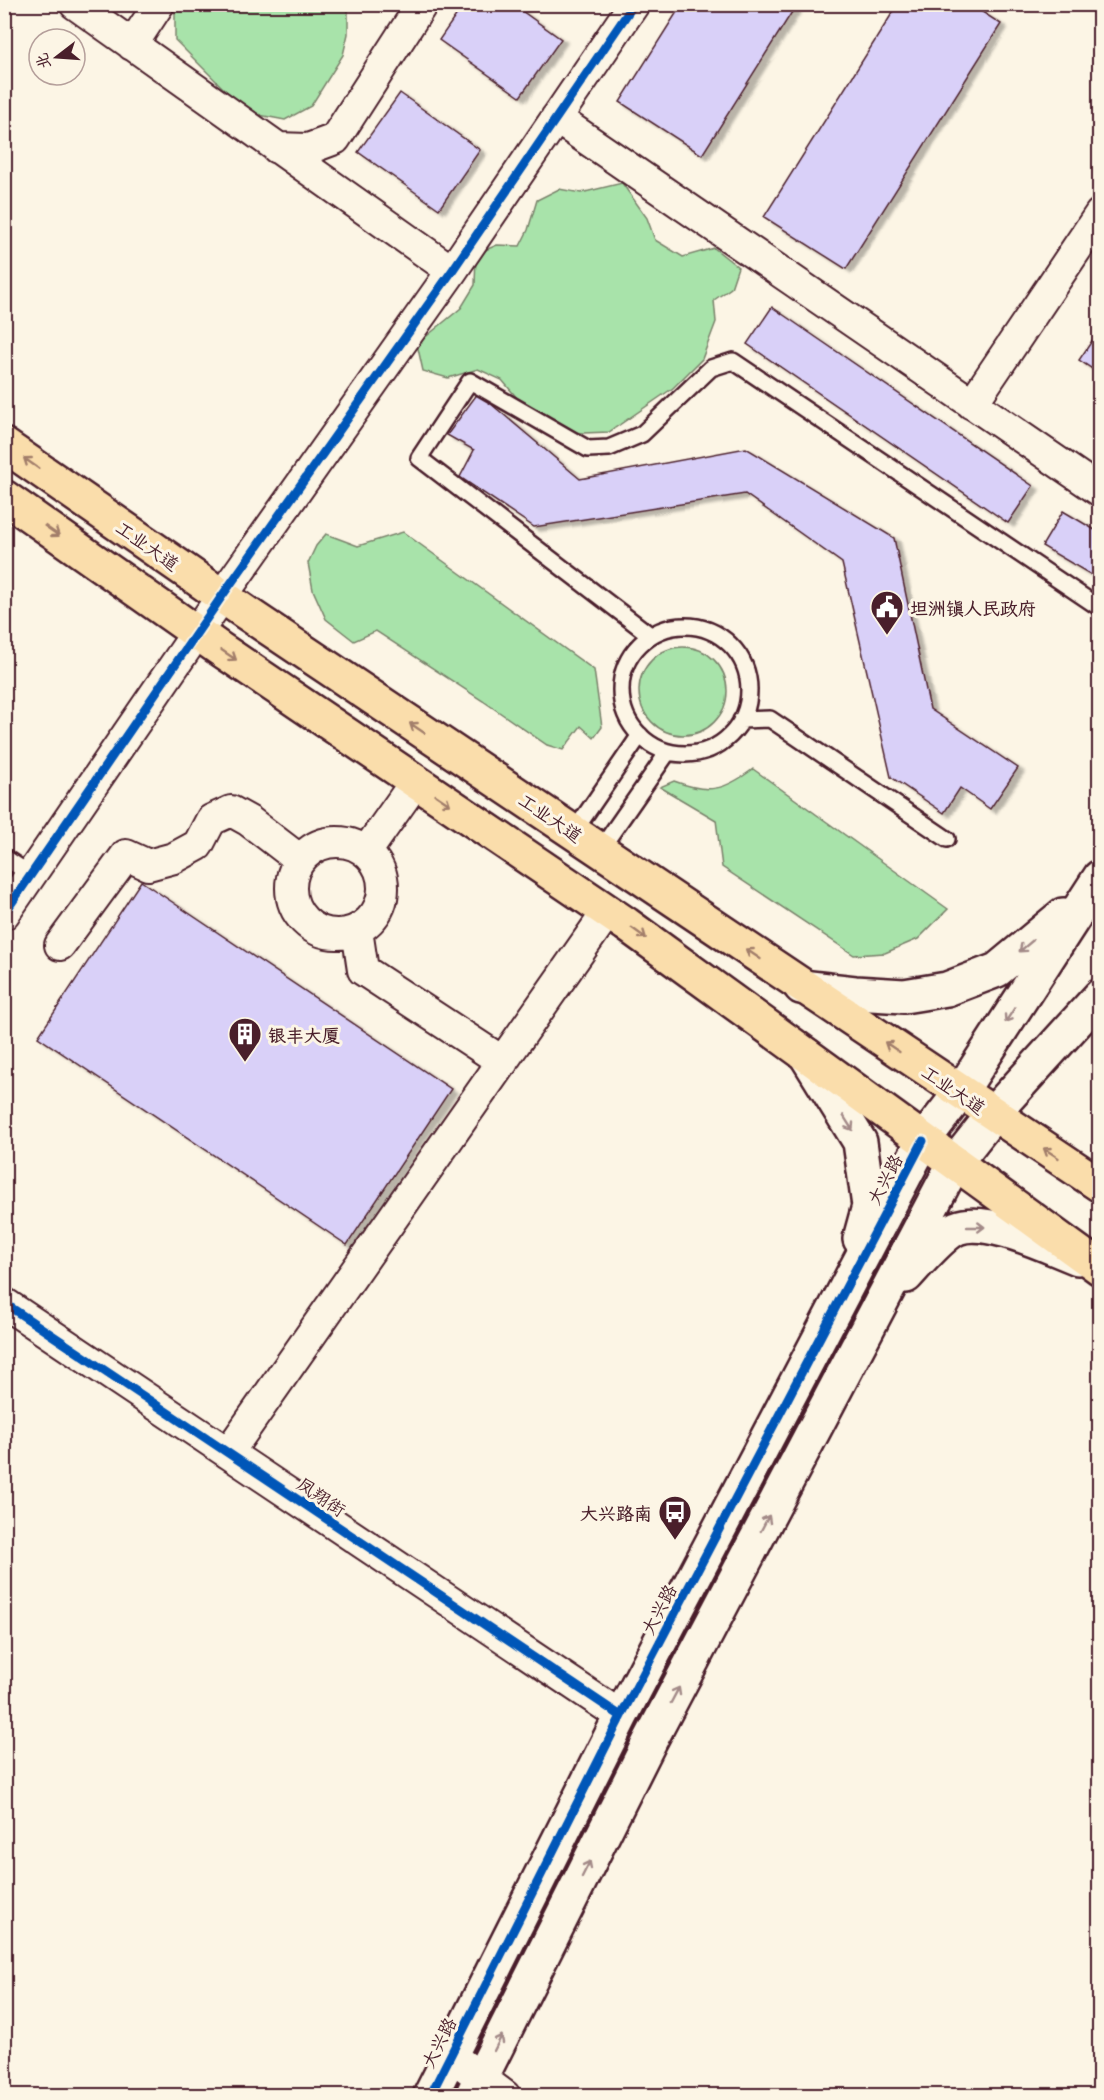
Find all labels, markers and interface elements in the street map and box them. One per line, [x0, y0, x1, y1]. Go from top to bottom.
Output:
north arrow [27, 27, 87, 87]
text: 北 [28, 51, 56, 73]
one-way arrow [23, 457, 39, 469]
street label: 工业大道 [111, 513, 185, 577]
one-way arrow [44, 525, 60, 537]
public building icon: 坦洲镇人民政府 [869, 589, 905, 636]
place label: 坦洲镇人民政府 [910, 594, 1036, 621]
one-way arrow [221, 649, 237, 661]
one-way arrow [409, 721, 426, 733]
street label: 工业大道 [514, 786, 588, 848]
one-way arrow [434, 794, 451, 806]
one-way arrow [630, 927, 646, 939]
one-way arrow [1018, 939, 1034, 952]
one-way arrow [745, 948, 762, 960]
one-way arrow [1004, 1006, 1016, 1023]
building icon: 银丰大厦 [227, 1016, 263, 1063]
place label: 银丰大厦 [268, 1021, 340, 1048]
one-way arrow [884, 1041, 900, 1053]
street label: 工业大道 [917, 1058, 991, 1120]
one-way arrow [842, 1114, 855, 1131]
one-way arrow [1042, 1147, 1059, 1160]
street label: 大兴路 [859, 1149, 909, 1209]
one-way arrow [966, 1221, 986, 1233]
street label: 凤翔街 [292, 1470, 352, 1522]
bus stop icon: 大兴路南 [657, 1494, 693, 1541]
place label: 大兴路南 [580, 1499, 652, 1526]
one-way arrow [760, 1514, 771, 1532]
street label: 大兴路 [633, 1579, 683, 1639]
one-way arrow [669, 1687, 681, 1705]
one-way arrow [580, 1861, 592, 1878]
street label: 大兴路 [414, 2012, 462, 2072]
one-way arrow [493, 2035, 505, 2053]

